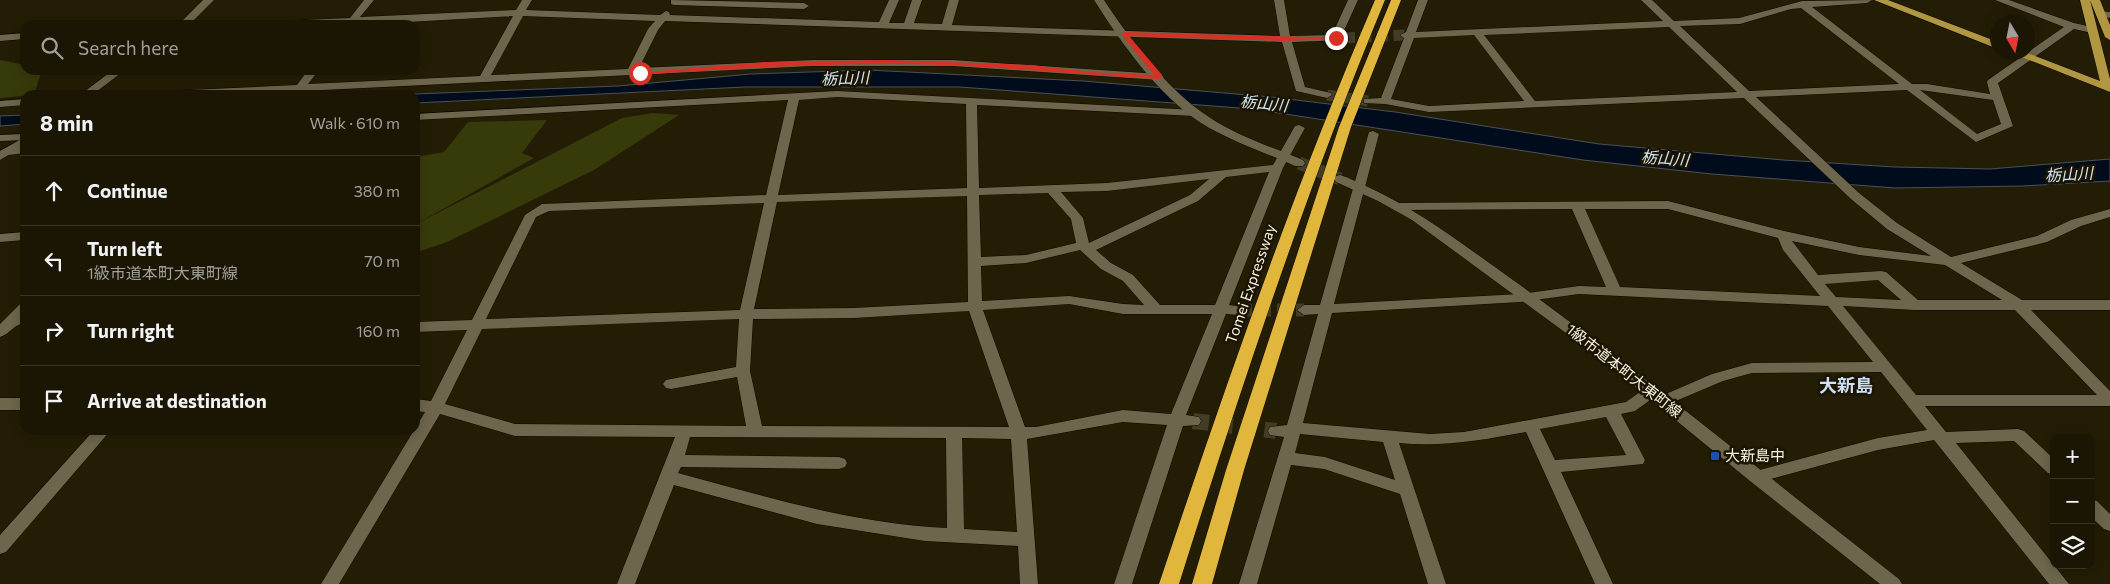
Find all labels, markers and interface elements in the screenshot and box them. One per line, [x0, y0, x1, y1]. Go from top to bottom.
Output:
north arrow [1990, 15, 2035, 60]
search box [20, 20, 420, 75]
route end [1325, 27, 1348, 50]
icon: search [38, 34, 66, 62]
text: Search here [78, 36, 178, 59]
route start [629, 62, 652, 85]
water label: 栃山川 [821, 67, 871, 88]
water label: 栃山川 [1239, 91, 1291, 115]
text: 8 min [40, 110, 93, 135]
text: Walk · 610 m [310, 113, 400, 132]
water label: 栃山川 [1640, 146, 1692, 169]
water label: 栃山川 [2045, 163, 2095, 184]
icon: ahead [40, 177, 68, 205]
text: Continue [87, 179, 167, 202]
text: 380 m [354, 181, 400, 200]
street label: Tomei Expressway [1221, 221, 1279, 346]
text: Turn left [87, 237, 162, 260]
icon: left [40, 247, 68, 275]
text: 70 m [364, 251, 400, 270]
text: 1級市道本町大東町線 [87, 263, 238, 282]
icon: right [40, 317, 68, 345]
text: Turn right [87, 319, 174, 342]
street label: 1級市道本町大東町線 [1563, 320, 1686, 421]
text: 160 m [356, 321, 400, 340]
district label: 大新島 [1819, 374, 1873, 396]
icon: arrive [40, 387, 68, 415]
text: Arrive at destination [87, 389, 267, 412]
map controls [2050, 434, 2095, 569]
button: + [2050, 434, 2095, 479]
place label: 大新島中 [1725, 446, 1785, 464]
marker: 大新島中 [1709, 450, 1721, 462]
button: − [2050, 479, 2095, 524]
button: layers [2050, 524, 2095, 569]

